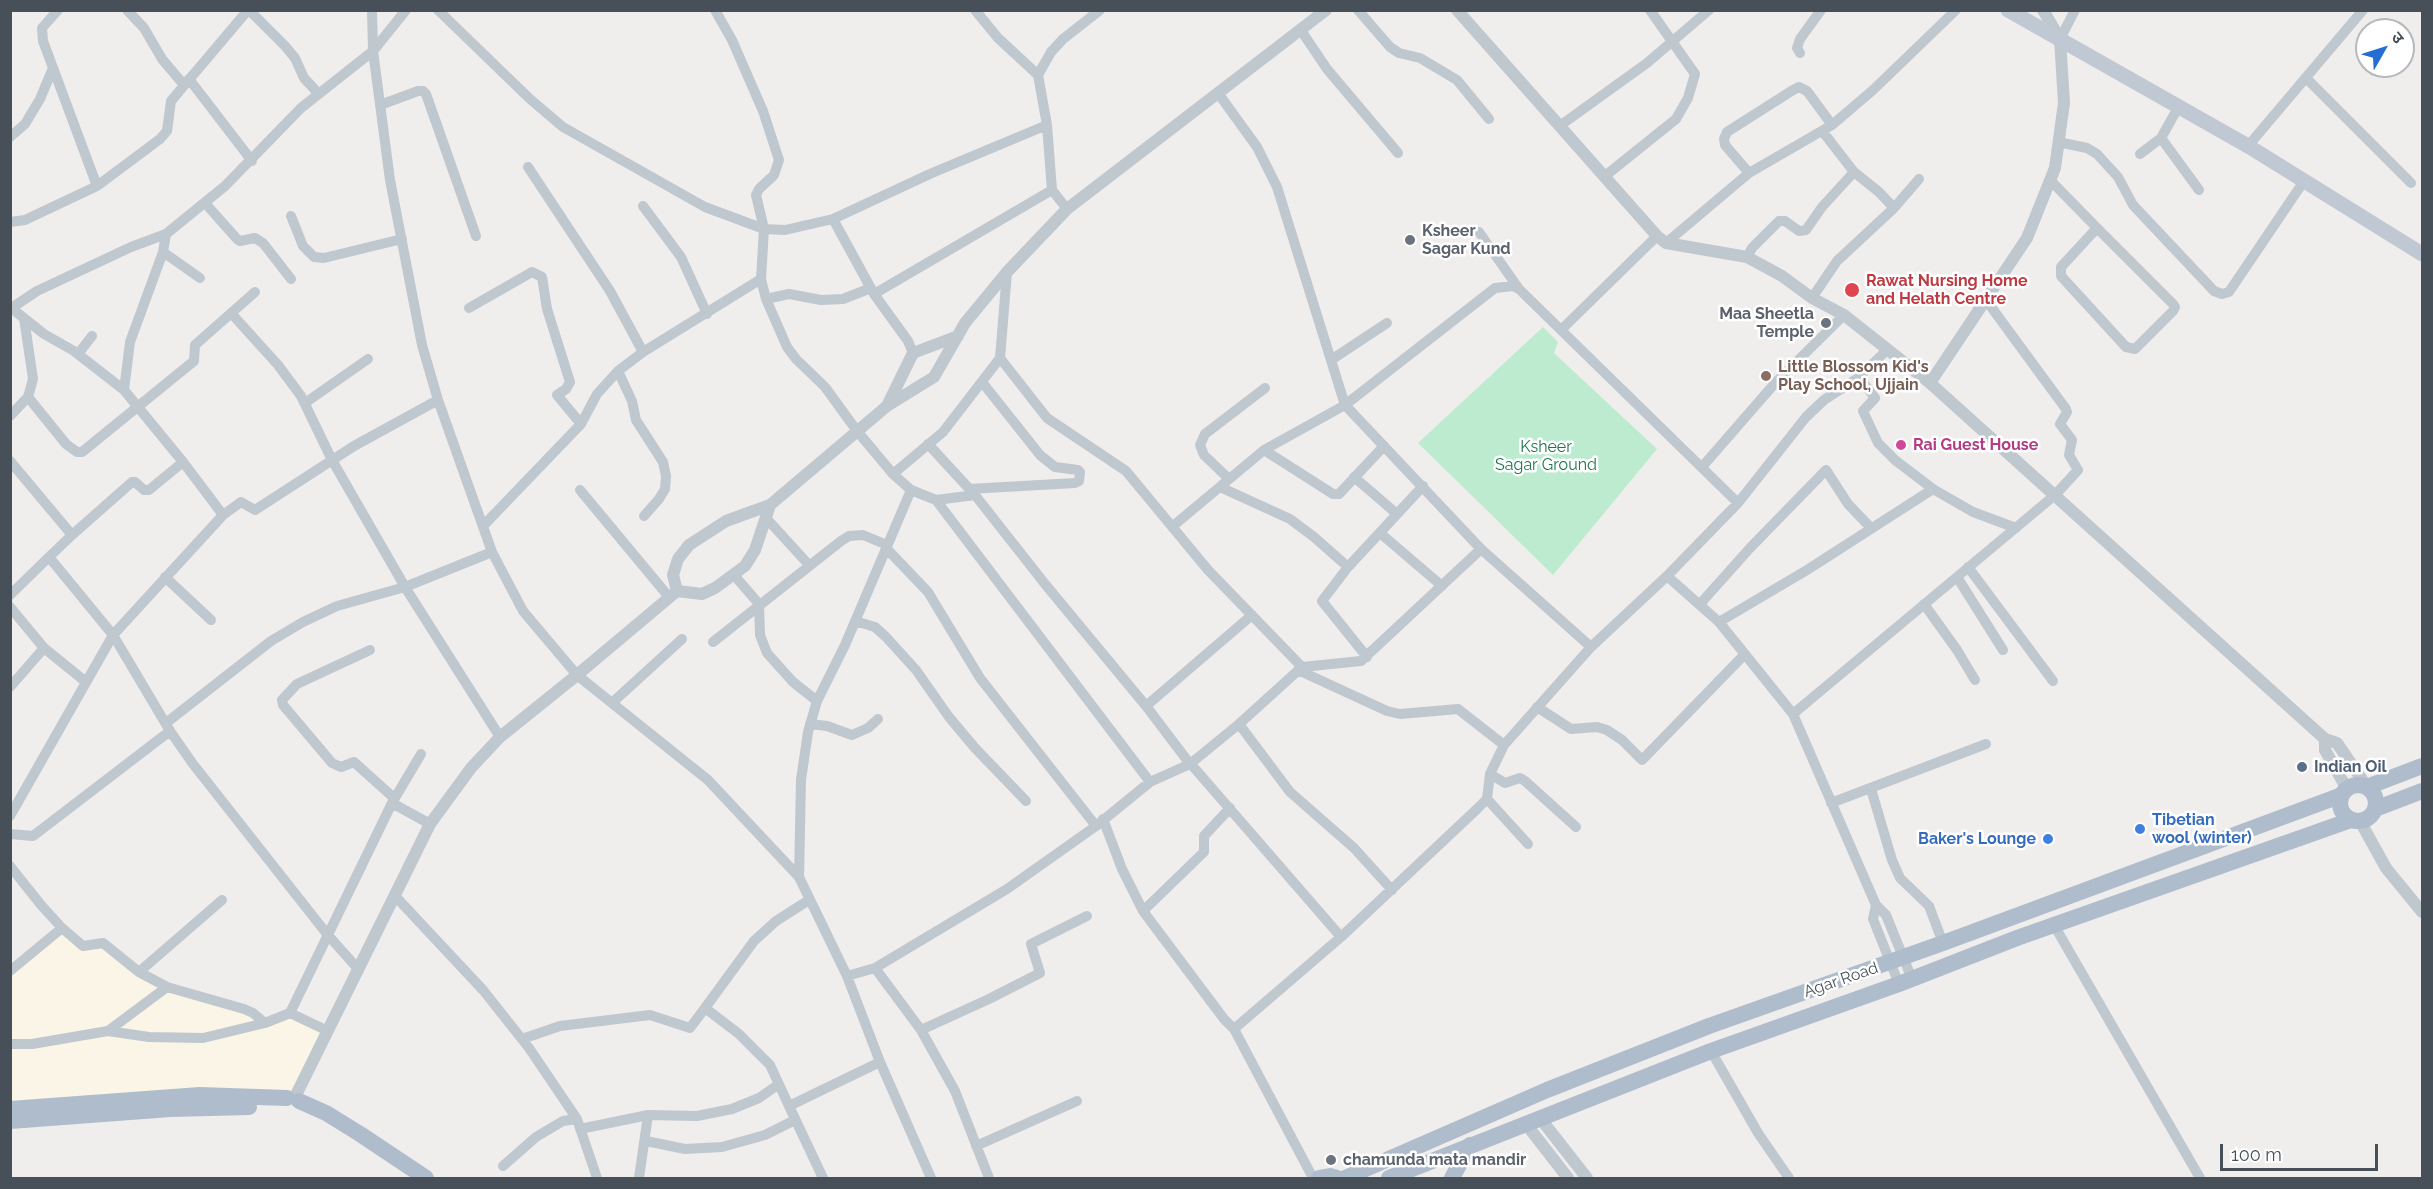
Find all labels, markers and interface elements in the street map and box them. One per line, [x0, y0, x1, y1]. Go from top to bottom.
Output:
north arrow [2355, 18, 2415, 78]
text: उ [2387, 28, 2408, 47]
place label: Ksheer Sagar Kund [1422, 221, 1511, 259]
marker: Ksheer Sagar Kund [1403, 233, 1417, 247]
place label: Rawat Nursing Home and Helath Centre [1866, 271, 2028, 309]
marker: Rawat Nursing Home and Helath Centre [1843, 281, 1861, 299]
place label: Maa Sheetla Temple [1719, 304, 1814, 342]
marker: Maa Sheetla Temple [1819, 316, 1833, 330]
place label: Little Blossom Kid's Play School, Ujjain [1778, 357, 1929, 395]
marker: Little Blossom Kid's Play School, Ujjain [1759, 369, 1773, 383]
place label: Rai Guest House [1913, 435, 2038, 455]
park label: Ksheer Sagar Ground [1495, 437, 1597, 475]
marker: Rai Guest House [1894, 438, 1908, 452]
place label: Indian Oil [2314, 757, 2387, 777]
marker: Indian Oil [2295, 760, 2309, 774]
place label: Tibetian wool (winter) [2152, 810, 2252, 848]
marker: Tibetian wool (winter) [2133, 822, 2147, 836]
place label: Baker's Lounge [1918, 829, 2036, 849]
marker: Baker's Lounge [2041, 832, 2055, 846]
street label: Agar Road [1801, 958, 1881, 1002]
scale bar [2223, 1132, 2380, 1170]
text: 100 m [2231, 1144, 2282, 1165]
place label: chamunda mata mandir [1343, 1150, 1526, 1170]
marker: chamunda mata mandir [1324, 1153, 1338, 1167]

